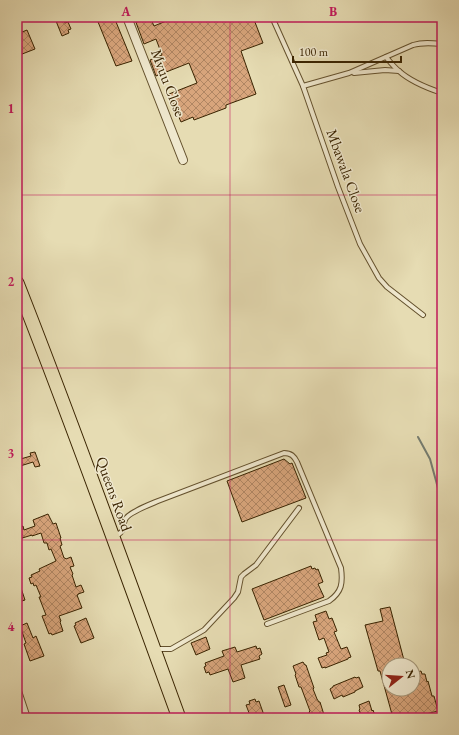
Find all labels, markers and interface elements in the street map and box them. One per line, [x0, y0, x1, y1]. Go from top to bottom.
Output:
text: A [120, 3, 131, 20]
text: B [329, 3, 337, 20]
scale bar [293, 38, 401, 64]
text: 100 m [299, 44, 329, 60]
street label: Mvuu Close [147, 46, 190, 119]
text: 1 [8, 100, 15, 117]
street label: Mbawala Close [323, 126, 370, 215]
text: 2 [8, 273, 15, 290]
text: 3 [8, 445, 15, 462]
street label: Queens Road [92, 454, 137, 534]
text: 4 [8, 618, 15, 635]
north arrow [381, 657, 421, 697]
text: N [403, 668, 419, 680]

